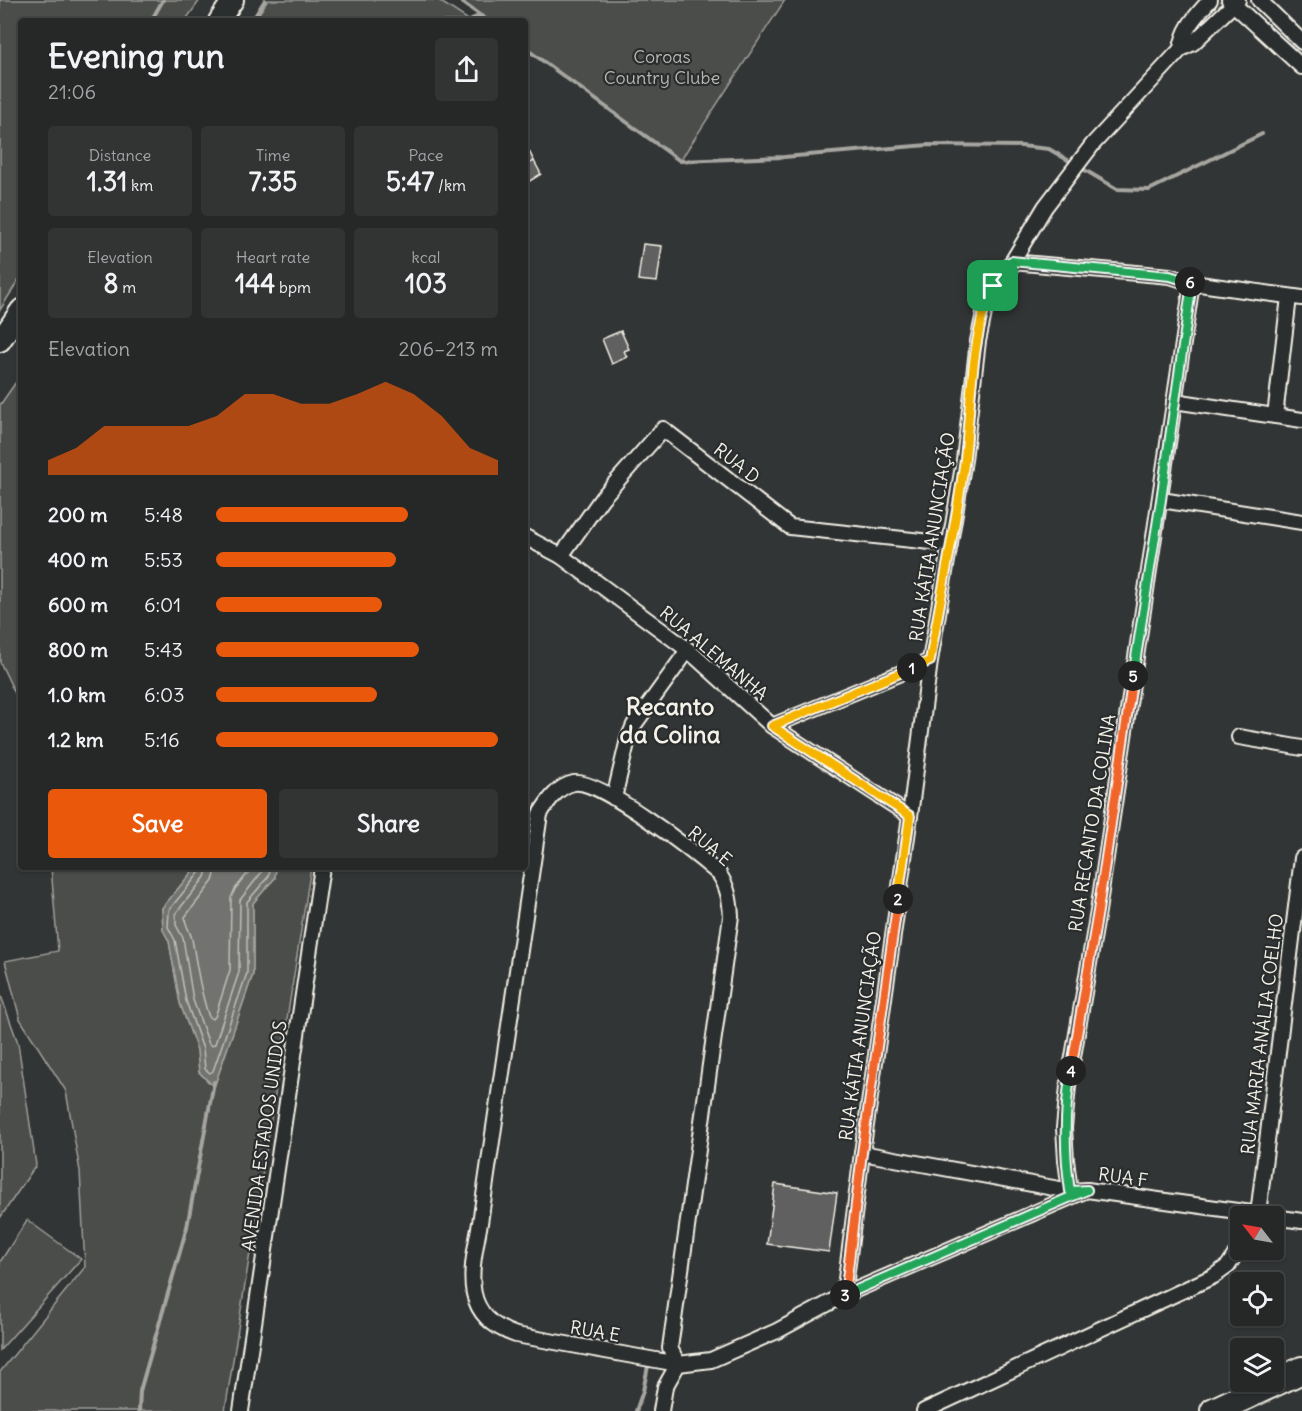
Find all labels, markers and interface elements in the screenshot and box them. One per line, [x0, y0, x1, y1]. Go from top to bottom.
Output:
text: Evening run [48, 35, 224, 77]
button: share [435, 38, 498, 101]
park label: Coroas Country Clube [604, 45, 720, 89]
text: 21:06 [48, 79, 96, 104]
text: Distance [89, 145, 151, 165]
text: Time [256, 145, 290, 165]
text: Pace [409, 145, 443, 165]
text: 1.31 [87, 165, 127, 198]
text: 7:35 [249, 165, 297, 198]
text: 5:47 [386, 165, 434, 198]
text: km [127, 175, 153, 195]
text: /km [434, 175, 466, 195]
text: Elevation [87, 247, 153, 267]
text: Heart rate [236, 247, 310, 267]
text: kcal [412, 247, 440, 267]
pin [967, 260, 1018, 311]
text: 8 [104, 267, 119, 300]
text: 144 [235, 267, 275, 300]
text: 103 [405, 267, 447, 300]
pin: 6 [1175, 267, 1205, 297]
icon: arrive [976, 269, 1009, 302]
text: 6 [1185, 272, 1195, 292]
text: m [119, 277, 136, 297]
text: bpm [275, 277, 311, 297]
text: Elevation [48, 336, 130, 361]
text: 206–213 m [398, 336, 498, 361]
street label: RUA KÁTIA ANUNCIAÇÃO [904, 431, 960, 643]
street label: RUA D [709, 438, 765, 488]
text: 200 m [48, 502, 108, 527]
text: 5:48 [144, 502, 183, 527]
text: 400 m [48, 547, 108, 572]
text: 5:53 [144, 547, 183, 572]
text: 600 m [48, 592, 108, 617]
text: 6:01 [144, 592, 181, 617]
street label: RUA ALEMANHA [655, 601, 773, 705]
text: 800 m [48, 637, 108, 662]
text: 5:43 [144, 637, 183, 662]
pin: 1 [897, 653, 927, 683]
text: 1 [909, 658, 915, 678]
pin: 5 [1118, 661, 1148, 691]
text: 5 [1128, 666, 1138, 686]
text: 1.0 km [48, 682, 106, 707]
text: 6:03 [144, 682, 185, 707]
district label: Recanto da Colina [620, 691, 721, 749]
street label: RUA RECANTO DA COLINA [1063, 713, 1121, 933]
text: 1.2 km [48, 727, 104, 752]
text: 5:16 [144, 727, 180, 752]
button: Save [48, 789, 267, 858]
button: Share [279, 789, 498, 858]
street label: RUA E [683, 821, 737, 871]
pin: 2 [883, 884, 913, 914]
text: 2 [894, 889, 902, 909]
street label: RUA MARIA ANÁLIA COELHO [1236, 912, 1288, 1156]
street label: RUA KÁTIA ANUNCIAÇÃO [834, 930, 886, 1142]
street label: AVENIDA ESTADOS UNIDOS [236, 1019, 292, 1253]
pin: 4 [1056, 1056, 1086, 1086]
text: 4 [1066, 1061, 1076, 1081]
street label: RUA F [1097, 1162, 1149, 1192]
north arrow [1230, 1206, 1284, 1260]
map controls [1230, 1206, 1284, 1392]
button: locate [1230, 1272, 1284, 1326]
pin: 3 [830, 1280, 860, 1310]
text: 3 [840, 1285, 850, 1305]
street label: RUA E [568, 1315, 622, 1347]
button: layers [1230, 1338, 1284, 1392]

